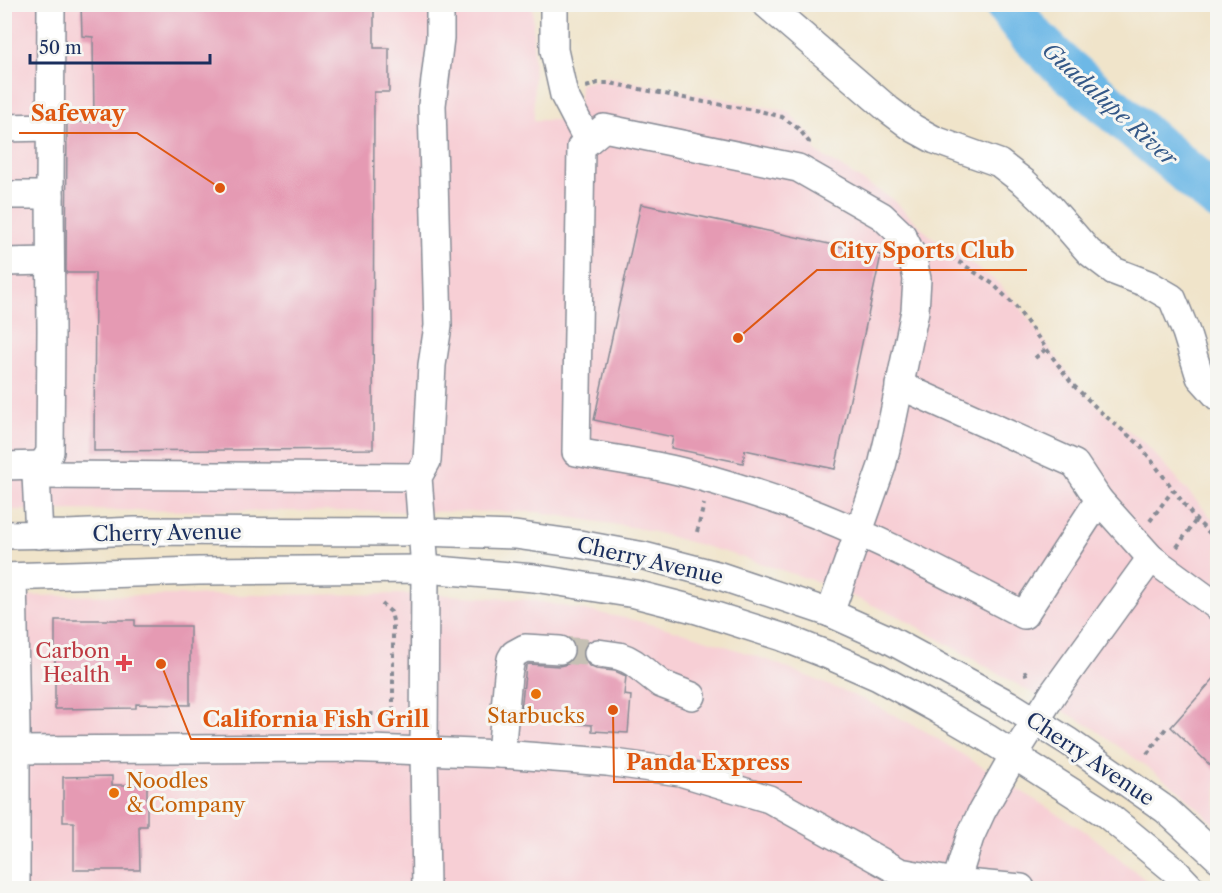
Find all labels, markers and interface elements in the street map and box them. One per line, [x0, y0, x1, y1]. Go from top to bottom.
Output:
scale bar [30, 27, 210, 65]
text: 50 m [39, 37, 82, 59]
water label: Guadalupe River [1037, 37, 1184, 173]
callout: Safeway [19, 93, 137, 133]
text: Safeway [31, 100, 126, 127]
callout: City Sports Club [817, 230, 1027, 270]
text: City Sports Club [829, 237, 1015, 264]
street label: Cherry Avenue [92, 519, 242, 546]
street label: Cherry Avenue [575, 532, 726, 589]
place label: Carbon Health [35, 638, 110, 687]
marker: Carbon Health [115, 654, 133, 672]
marker: Starbucks [529, 687, 543, 701]
callout: California Fish Grill [191, 699, 442, 739]
place label: Starbucks [487, 703, 585, 728]
text: California Fish Grill [203, 706, 430, 733]
street label: Cherry Avenue [1021, 707, 1159, 811]
callout: Panda Express [614, 742, 802, 782]
text: Panda Express [626, 749, 790, 776]
place label: Noodles & Company [126, 768, 246, 817]
marker: Noodles & Company [107, 786, 121, 800]

